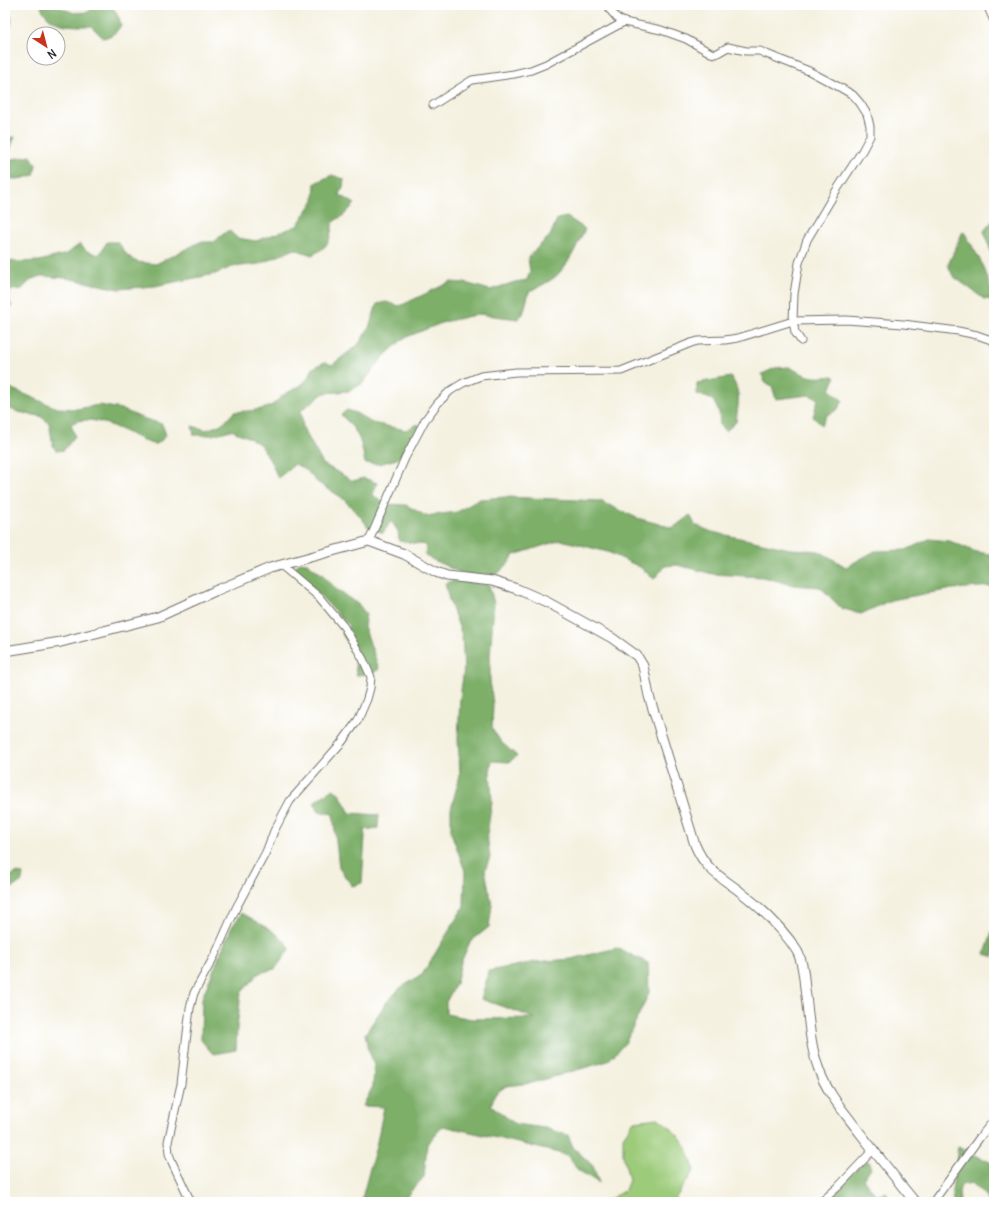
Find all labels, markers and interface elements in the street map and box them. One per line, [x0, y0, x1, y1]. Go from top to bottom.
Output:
north arrow [26, 26, 66, 66]
text: N [45, 46, 59, 62]

